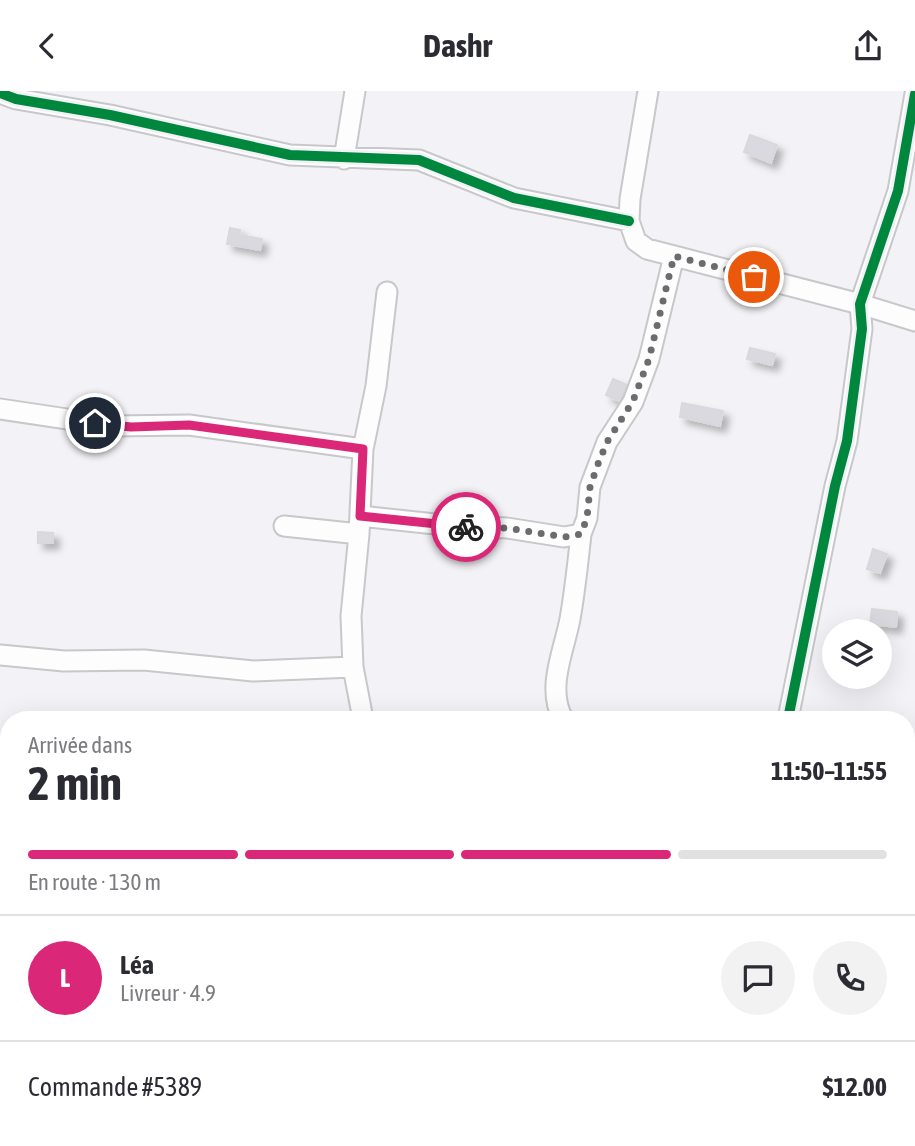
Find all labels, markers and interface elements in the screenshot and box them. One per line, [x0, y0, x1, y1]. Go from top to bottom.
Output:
icon: back [28, 27, 66, 65]
text: Dashr [423, 27, 492, 64]
icon: share [849, 27, 887, 65]
pin [724, 247, 784, 307]
icon: bag [735, 258, 773, 296]
pin [65, 393, 125, 453]
icon: home [76, 404, 114, 442]
courier [431, 492, 501, 562]
icon: bike [447, 508, 485, 546]
map controls [822, 619, 892, 689]
button: layers [822, 619, 892, 689]
text: Arrivée dans [28, 732, 132, 758]
text: 11:50–11:55 [771, 756, 887, 786]
text: 2 min [28, 757, 122, 810]
text: En route · 130 m [28, 869, 161, 895]
button: chat [721, 941, 795, 1015]
button: phone [813, 941, 887, 1015]
text: Léa [120, 950, 154, 980]
text: L [60, 963, 70, 993]
text: Livreur · 4.9 [120, 980, 216, 1006]
text: Commande #5389 [28, 1072, 202, 1102]
text: $12.00 [823, 1072, 887, 1102]

